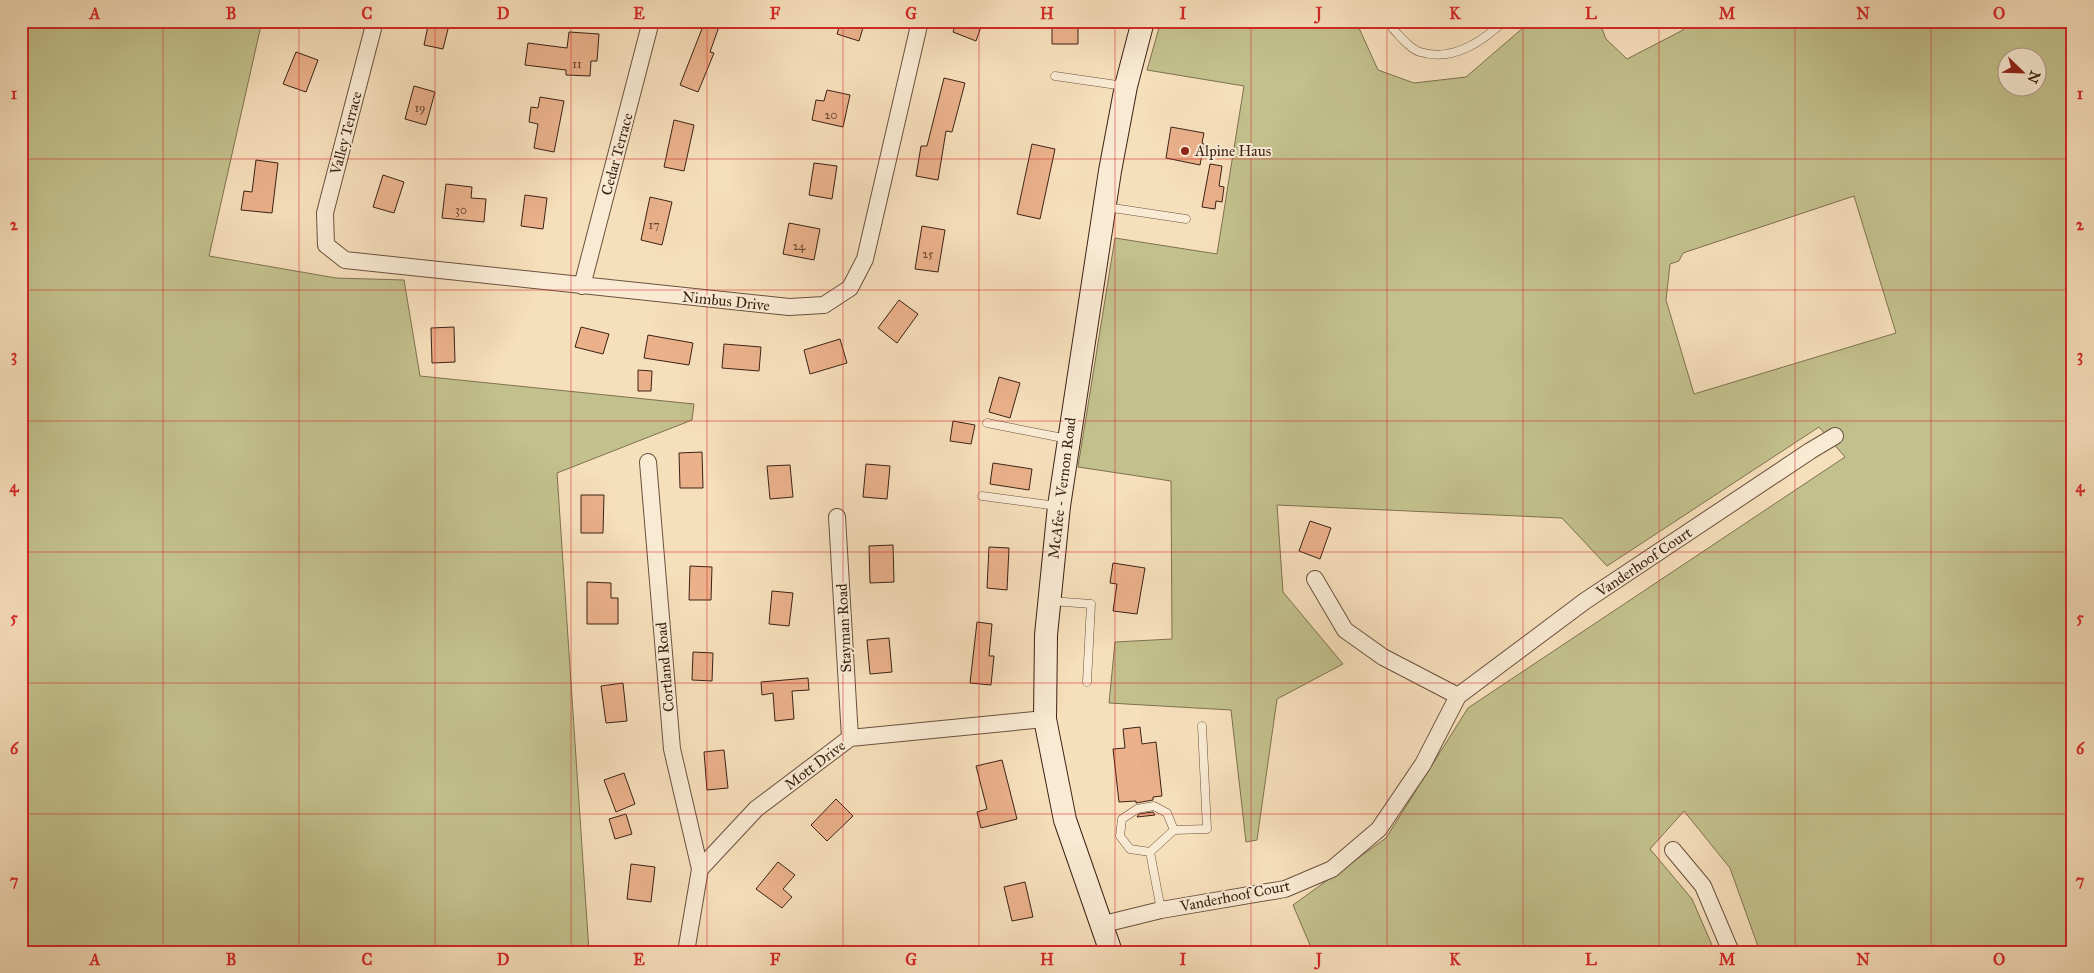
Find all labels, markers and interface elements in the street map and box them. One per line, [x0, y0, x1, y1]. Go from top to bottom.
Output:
text: A [89, 4, 101, 23]
text: B [226, 4, 236, 23]
text: C [362, 4, 373, 23]
text: D [497, 4, 510, 23]
text: E [633, 4, 645, 23]
text: F [770, 4, 781, 23]
text: G [905, 4, 917, 23]
text: H [1040, 4, 1054, 23]
text: I [1180, 4, 1187, 23]
text: J [1314, 4, 1323, 24]
text: K [1449, 4, 1461, 23]
text: L [1585, 4, 1597, 23]
text: M [1719, 4, 1736, 23]
text: N [1856, 4, 1870, 23]
text: O [1993, 4, 2005, 23]
north arrow [1996, 48, 2046, 98]
house number: 11 [572, 57, 582, 71]
text: N [2023, 68, 2044, 86]
text: 1 [11, 84, 18, 103]
text: 1 [2077, 84, 2084, 103]
street label: Valley Terrace [326, 89, 366, 178]
house number: 19 [414, 101, 426, 115]
house number: 20 [825, 108, 837, 122]
street label: Cedar Terrace [597, 111, 637, 197]
place label: Alpine Haus [1194, 142, 1271, 160]
marker: Alpine Haus [1179, 145, 1191, 157]
house number: 30 [455, 203, 467, 217]
text: 2 [10, 215, 19, 234]
text: 2 [2076, 215, 2085, 234]
house number: 17 [648, 218, 660, 232]
house number: 24 [793, 239, 806, 253]
house number: 25 [922, 247, 934, 261]
street label: Nimbus Drive [681, 287, 771, 315]
text: 3 [11, 346, 17, 366]
text: 3 [2077, 346, 2083, 366]
street label: McAfee - Vernon Road [1044, 416, 1080, 560]
text: 4 [10, 477, 20, 497]
text: 4 [2076, 477, 2086, 497]
street label: Vanderhoof Court [1592, 523, 1696, 601]
street label: Stayman Road [833, 582, 855, 673]
text: 5 [10, 608, 18, 627]
text: 5 [2076, 608, 2084, 627]
street label: Cortland Road [652, 621, 678, 713]
street label: Mott Drive [781, 736, 849, 794]
text: 6 [10, 739, 19, 758]
text: 6 [2076, 739, 2085, 758]
text: 7 [10, 871, 19, 890]
text: 7 [2076, 871, 2085, 890]
street label: Vanderhoof Court [1177, 876, 1292, 916]
text: A [89, 950, 101, 969]
text: B [226, 950, 236, 969]
text: C [362, 950, 373, 969]
text: D [497, 950, 510, 969]
text: E [633, 950, 645, 969]
text: F [770, 950, 781, 969]
text: G [905, 950, 917, 969]
text: H [1040, 950, 1054, 969]
text: I [1180, 950, 1187, 969]
text: J [1314, 950, 1323, 970]
text: K [1449, 950, 1461, 969]
text: L [1585, 950, 1597, 969]
text: M [1719, 950, 1736, 969]
text: N [1856, 950, 1870, 969]
text: O [1993, 950, 2005, 969]

